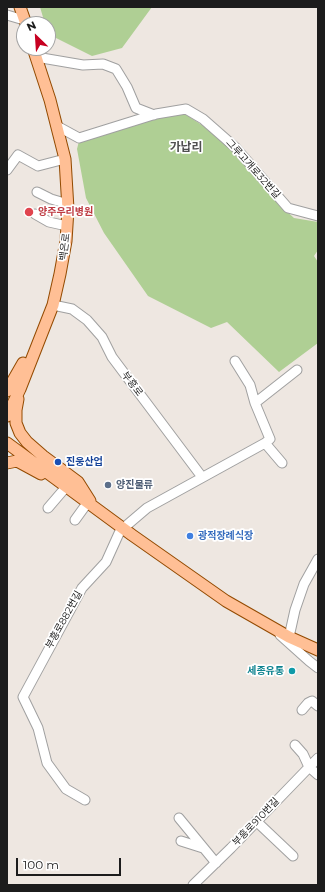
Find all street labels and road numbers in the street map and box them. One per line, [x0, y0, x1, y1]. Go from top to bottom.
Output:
street label: 그루고개로32번길 [223, 137, 283, 201]
street label: 백은로 [57, 233, 73, 261]
street label: 부흥로 [119, 369, 145, 399]
street label: 부흥로882번길 [43, 589, 85, 651]
street label: 부흥로910번길 [230, 795, 282, 849]

